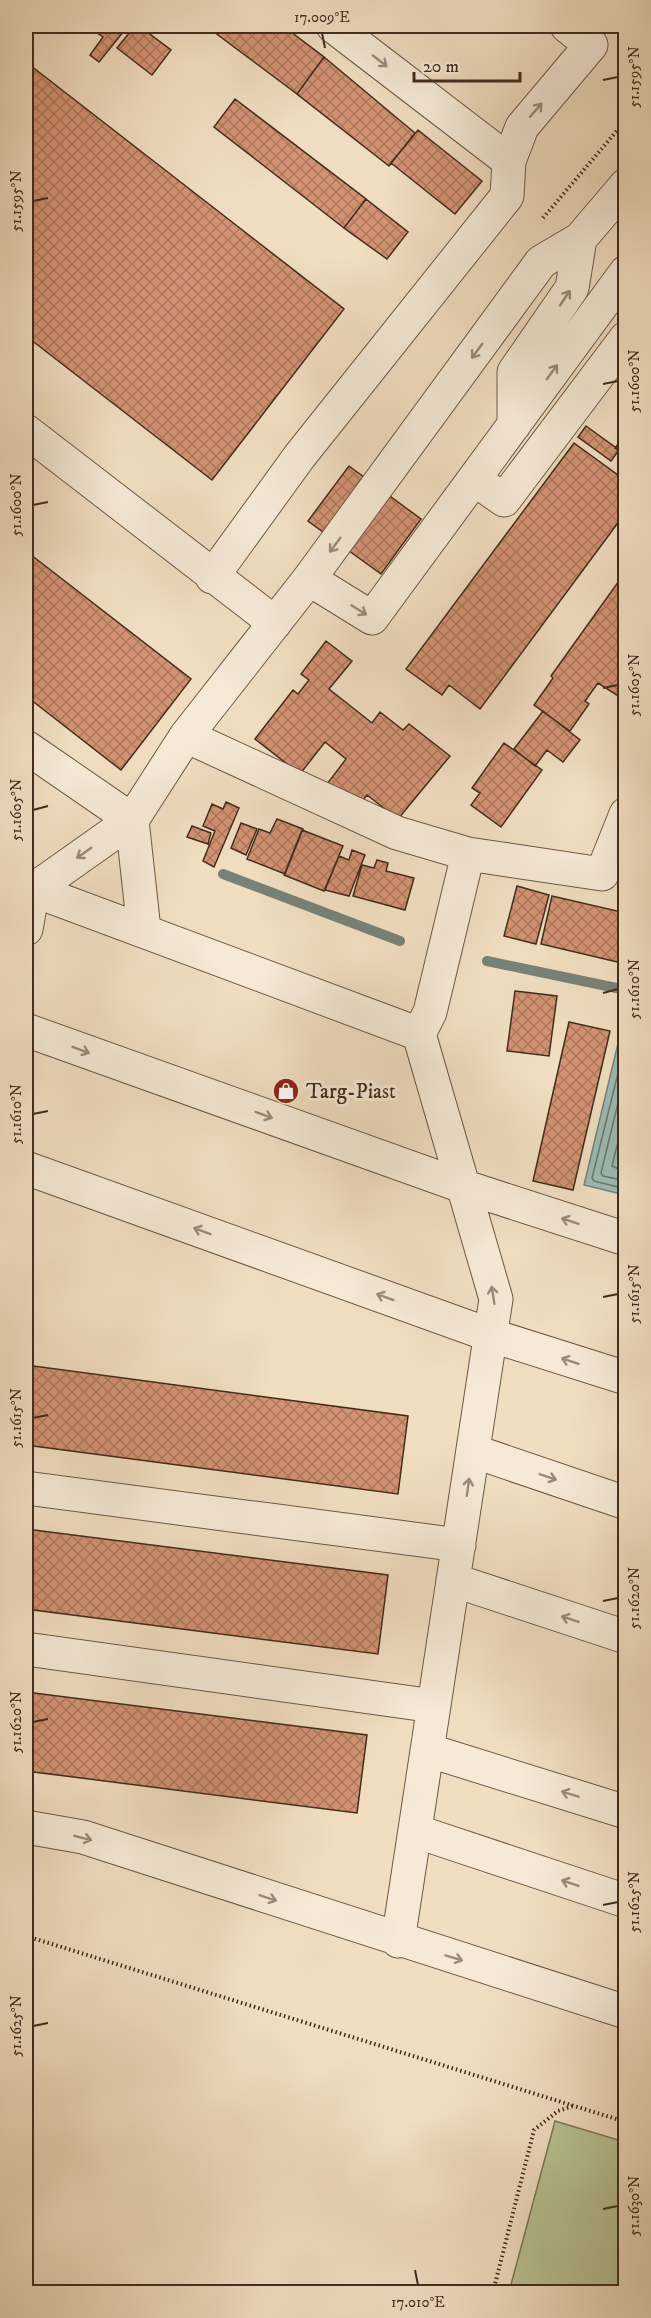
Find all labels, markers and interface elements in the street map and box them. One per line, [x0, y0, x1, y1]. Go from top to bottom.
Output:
text: 17.009°E [294, 8, 350, 27]
scale bar [414, 45, 520, 83]
text: 51.1595°N [625, 46, 644, 108]
one-way arrow [371, 55, 387, 68]
text: 20 m [423, 56, 459, 78]
one-way arrow [530, 102, 543, 118]
text: 51.1595°N [7, 170, 26, 232]
one-way arrow [559, 290, 571, 306]
one-way arrow [471, 342, 483, 358]
text: 51.1600°N [625, 349, 644, 413]
one-way arrow [546, 364, 559, 380]
text: 51.1600°N [7, 473, 26, 537]
one-way arrow [329, 537, 342, 553]
one-way arrow [350, 605, 367, 617]
text: 51.1605°N [625, 654, 644, 716]
text: 51.1605°N [7, 779, 26, 841]
one-way arrow [77, 847, 93, 860]
text: 51.1610°N [625, 959, 644, 1019]
one-way arrow [71, 1045, 89, 1056]
shop icon: Targ-Piast [271, 1076, 301, 1106]
place label: Targ-Piast [306, 1079, 396, 1105]
text: 51.1610°N [7, 1084, 26, 1144]
one-way arrow [254, 1111, 273, 1122]
one-way arrow [561, 1214, 580, 1225]
one-way arrow [193, 1225, 212, 1236]
text: 51.1615°N [625, 1264, 644, 1324]
one-way arrow [488, 1285, 499, 1305]
one-way arrow [376, 1291, 395, 1302]
one-way arrow [561, 1354, 580, 1365]
text: 51.1615°N [7, 1388, 26, 1448]
one-way arrow [538, 1472, 557, 1483]
one-way arrow [462, 1478, 473, 1498]
text: 51.1620°N [625, 1567, 644, 1629]
one-way arrow [561, 1613, 580, 1624]
text: 51.1620°N [7, 1691, 26, 1753]
one-way arrow [561, 1788, 580, 1799]
one-way arrow [73, 1832, 92, 1844]
text: 51.1625°N [625, 1871, 644, 1933]
one-way arrow [561, 1876, 580, 1887]
one-way arrow [258, 1893, 277, 1904]
one-way arrow [444, 1953, 463, 1964]
text: 51.1625°N [7, 1995, 26, 2057]
text: 51.1630°N [625, 2176, 644, 2236]
text: 17.010°E [391, 2293, 445, 2312]

